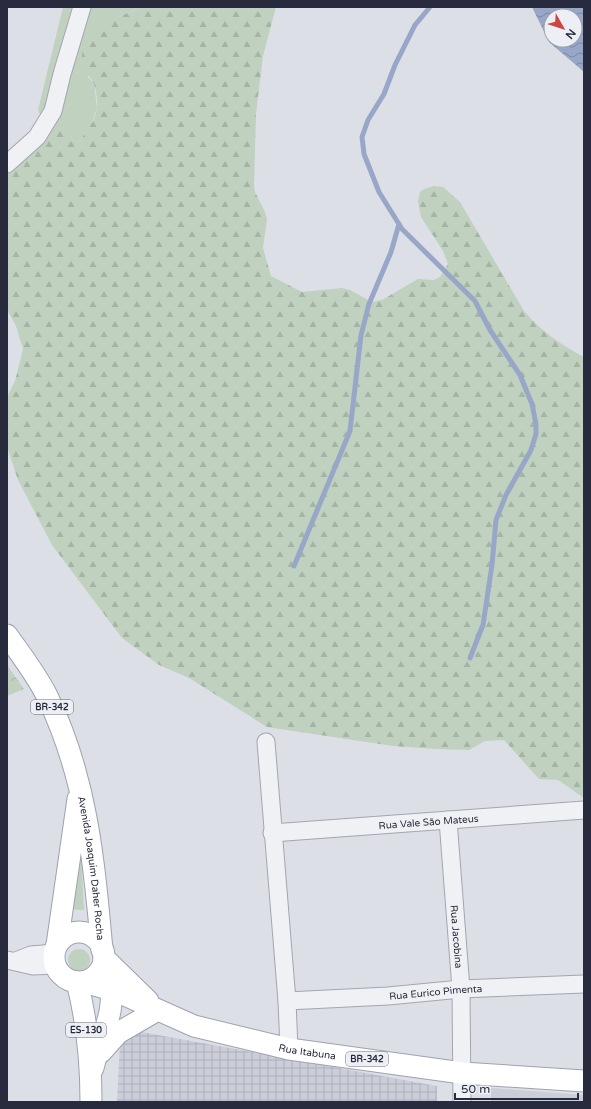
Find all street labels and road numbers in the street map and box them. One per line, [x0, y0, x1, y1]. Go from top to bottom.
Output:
road number: BR-342 [31, 700, 73, 714]
street label: Avenida Joaquim Daher Rocha [75, 795, 106, 941]
street label: Rua Vale São Mateus [378, 813, 479, 832]
street label: Rua Jacobina [448, 905, 464, 969]
street label: Rua Eurico Pimenta [389, 983, 483, 1003]
road number: ES-130 [66, 1023, 106, 1037]
street label: Rua Itabuna [277, 1042, 337, 1062]
road number: BR-342 [346, 1052, 388, 1066]

